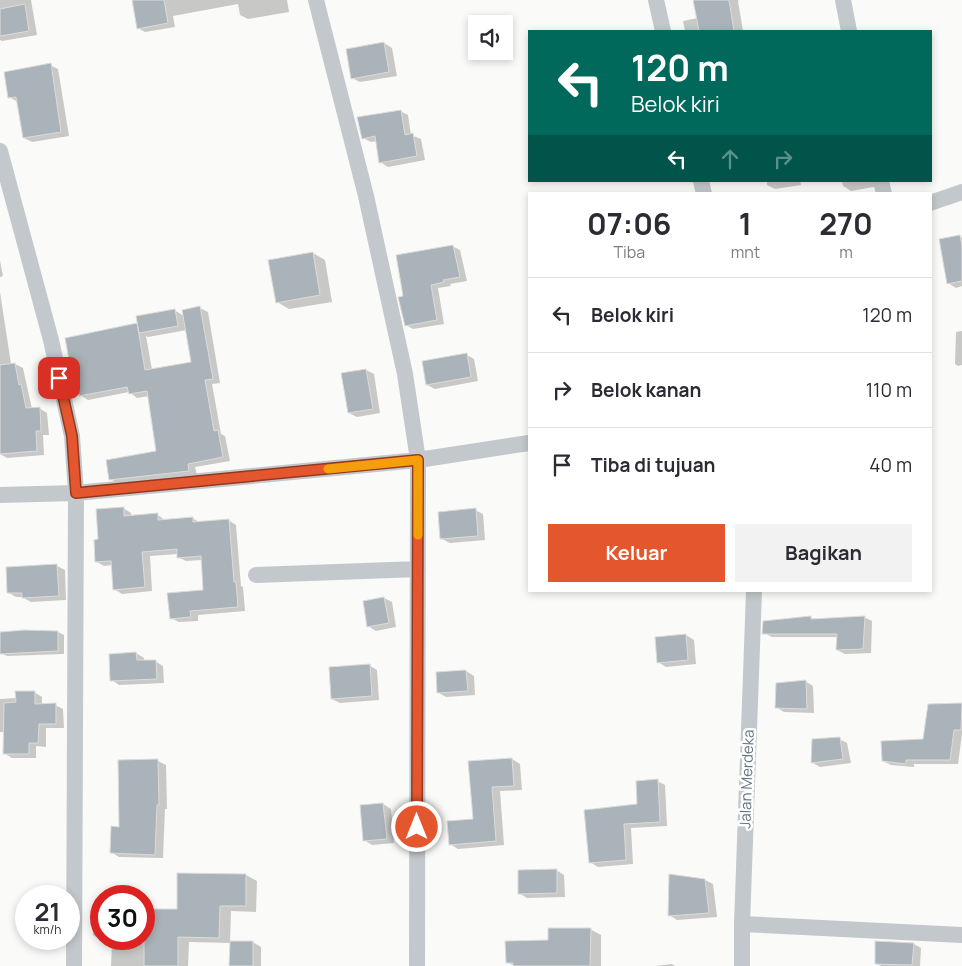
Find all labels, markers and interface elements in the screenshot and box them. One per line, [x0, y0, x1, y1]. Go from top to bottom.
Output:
map controls [468, 15, 513, 60]
button: sound [468, 15, 513, 60]
text: 120 m [631, 44, 729, 92]
icon: left [548, 50, 613, 115]
text: Belok kiri [631, 89, 720, 119]
icon: left [663, 145, 691, 173]
icon: ahead [716, 145, 744, 173]
icon: right [769, 145, 797, 173]
text: 07:06 [587, 203, 672, 244]
text: 1 [739, 203, 752, 244]
text: 270 [819, 203, 873, 244]
text: Tiba [613, 241, 645, 263]
text: mnt [731, 241, 760, 263]
text: m [839, 241, 853, 263]
icon: left [548, 301, 576, 329]
text: Belok kiri [591, 302, 674, 328]
text: 120 m [862, 302, 912, 328]
pin [38, 357, 80, 399]
icon: arrive [45, 364, 73, 392]
icon: right [548, 376, 576, 404]
text: Belok kanan [591, 377, 701, 403]
text: 110 m [866, 377, 912, 403]
icon: arrive [548, 451, 576, 479]
text: Tiba di tujuan [591, 452, 715, 478]
text: 40 m [869, 452, 912, 478]
button: Keluar [548, 524, 725, 582]
button: Bagikan [735, 524, 912, 582]
street label: Jalan Merdeka [734, 729, 759, 829]
position arrow [390, 800, 442, 852]
speed limit sign: 30 [90, 885, 155, 950]
text: 21 [35, 894, 60, 929]
text: km/h [34, 921, 61, 938]

